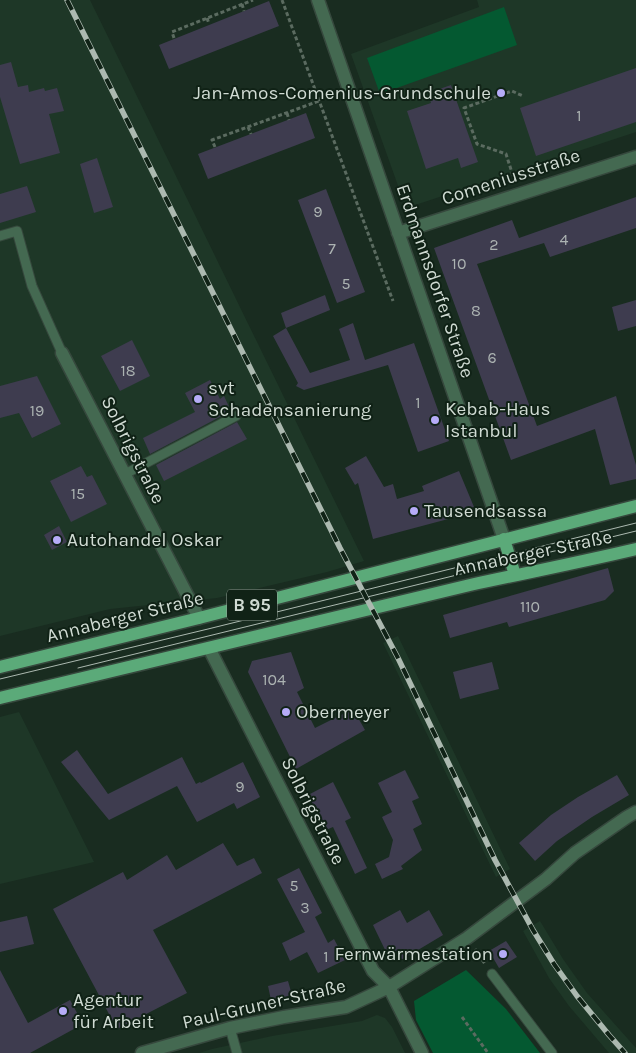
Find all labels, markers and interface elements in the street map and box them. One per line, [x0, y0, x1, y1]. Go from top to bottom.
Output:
place label: Jan-Amos-Comenius-Grundschule [193, 82, 491, 104]
marker: Jan-Amos-Comenius-Grundschule [495, 87, 507, 99]
house number: 1 [576, 106, 582, 125]
street label: Comeniusstraße [439, 144, 583, 210]
street label: Erdmannsdorfer Straße [391, 181, 479, 381]
house number: 9 [313, 202, 323, 221]
house number: 4 [560, 230, 569, 249]
house number: 2 [489, 235, 499, 254]
house number: 7 [328, 239, 336, 258]
house number: 10 [452, 254, 466, 273]
house number: 5 [341, 274, 351, 293]
house number: 8 [471, 301, 481, 320]
house number: 6 [487, 348, 497, 367]
house number: 18 [120, 361, 136, 380]
place label: svt Schadensanierung [208, 377, 372, 421]
street label: Solbrigstraße [97, 393, 169, 507]
marker: svt Schadensanierung [192, 393, 204, 405]
house number: 1 [415, 393, 421, 412]
place label: Kebab-Haus Istanbul [445, 398, 551, 442]
house number: 19 [30, 401, 44, 420]
marker: Kebab-Haus Istanbul [429, 414, 441, 426]
house number: 15 [71, 484, 85, 503]
place label: Tausendsassa [424, 500, 547, 522]
marker: Tausendsassa [408, 505, 420, 517]
street label: Annaberger Straße [452, 525, 614, 581]
place label: Autohandel Oskar [67, 529, 222, 551]
marker: Autohandel Oskar [51, 534, 63, 546]
street label: Annaberger Straße [44, 587, 206, 647]
road number: B 95 [227, 590, 277, 620]
house number: 110 [520, 597, 540, 616]
house number: 104 [262, 670, 286, 689]
place label: Obermeyer [296, 701, 389, 723]
marker: Obermeyer [280, 706, 292, 718]
street label: Solbrigstraße [277, 754, 349, 868]
house number: 9 [235, 777, 245, 796]
house number: 5 [289, 876, 299, 895]
house number: 3 [300, 898, 310, 917]
place label: Fernwärmestation [335, 943, 493, 965]
house number: 1 [323, 947, 329, 966]
marker: Fernwärmestation [497, 948, 509, 960]
street label: Paul-Gruner-Straße [180, 974, 348, 1034]
place label: Agentur für Arbeit [73, 989, 154, 1033]
marker: Agentur für Arbeit [57, 1005, 69, 1017]

